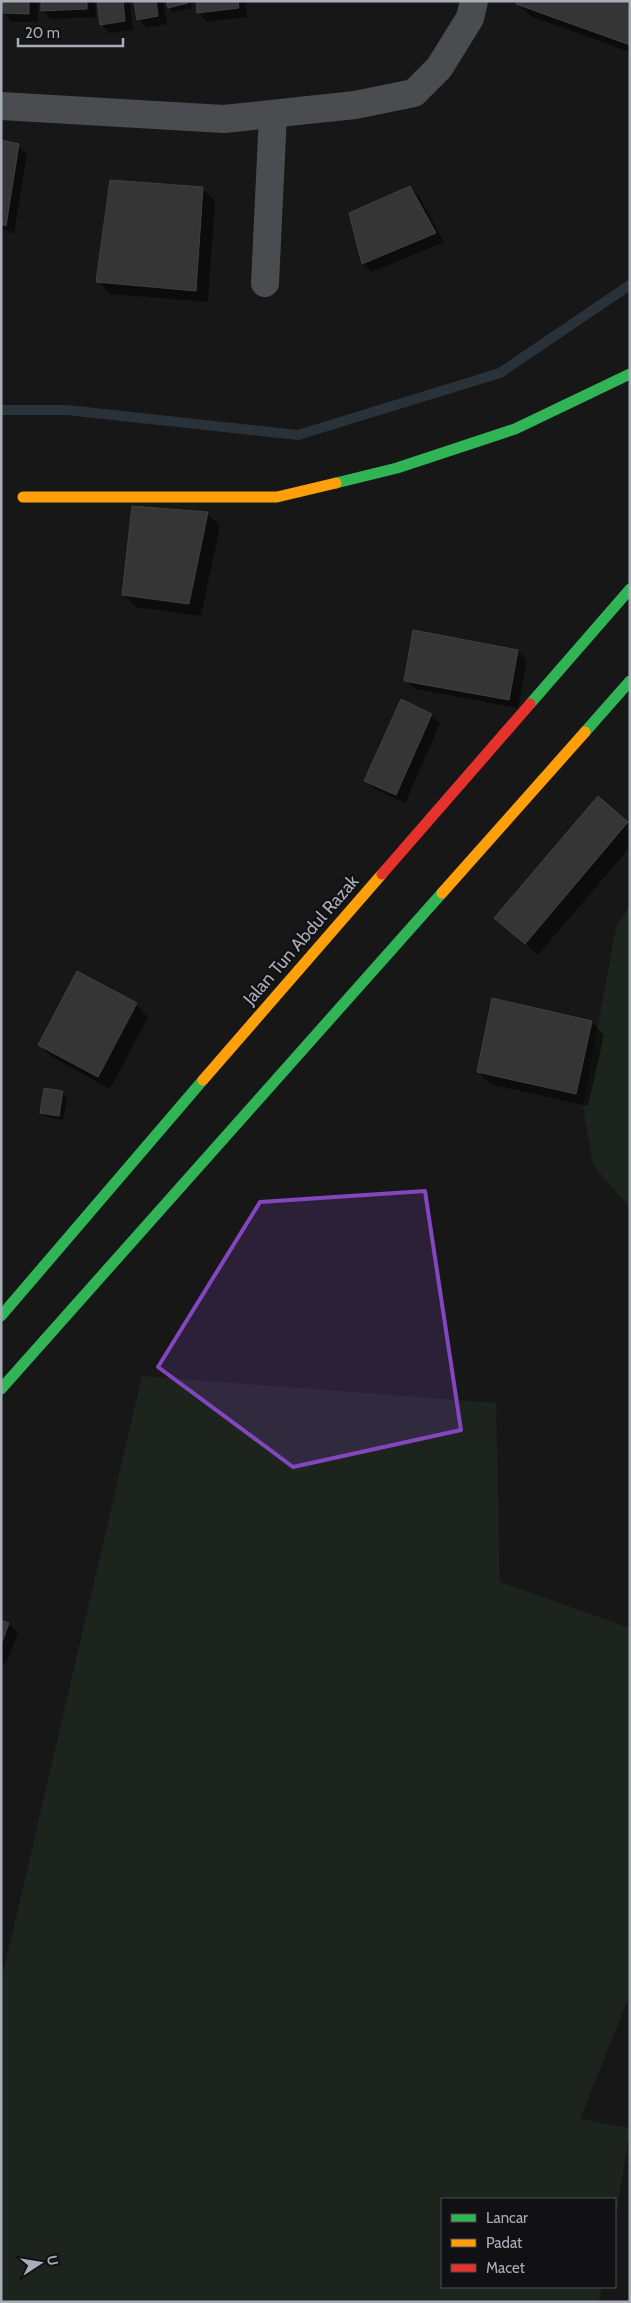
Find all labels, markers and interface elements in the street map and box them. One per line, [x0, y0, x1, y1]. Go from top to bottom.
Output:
scale bar [18, 15, 122, 47]
text: 20 m [25, 24, 60, 42]
street label: Jalan Tun Abdul Razak [238, 870, 364, 1010]
legend [441, 2198, 616, 2288]
text: Lancar [486, 2209, 528, 2227]
text: Padat [486, 2234, 522, 2252]
north arrow [15, 2238, 65, 2288]
text: U [43, 2254, 63, 2267]
text: Macet [486, 2259, 525, 2277]

